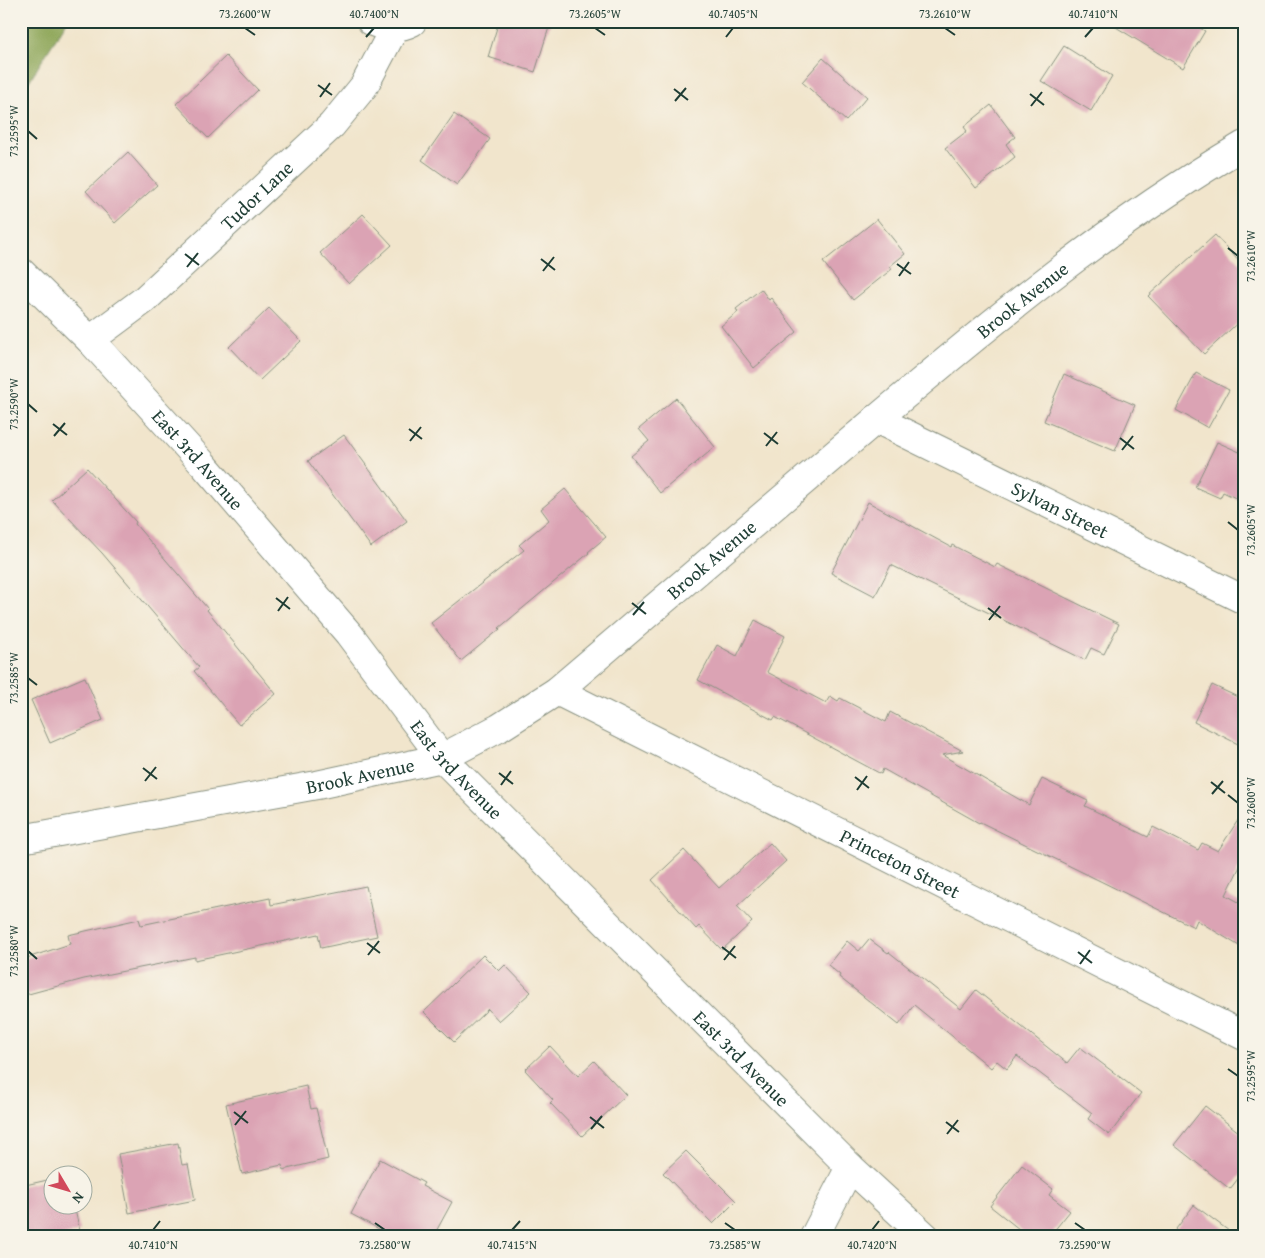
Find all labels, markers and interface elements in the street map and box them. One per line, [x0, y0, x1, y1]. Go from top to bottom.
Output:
text: 73.2600°W [219, 5, 272, 22]
text: 40.7400°N [349, 5, 399, 22]
text: 73.2605°W [569, 5, 622, 22]
text: 40.7405°N [708, 5, 758, 22]
text: 73.2610°W [919, 5, 972, 22]
text: 40.7410°N [1068, 5, 1118, 22]
text: 73.2595°W [5, 104, 22, 157]
street label: Tudor Lane [214, 154, 299, 236]
text: 73.2610°W [1242, 229, 1259, 282]
street label: Brook Avenue [970, 255, 1074, 345]
text: 73.2590°W [5, 377, 22, 430]
street label: East 3rd Avenue [146, 403, 251, 516]
street label: Sylvan Street [1007, 474, 1114, 545]
text: 73.2605°W [1242, 503, 1259, 556]
street label: Brook Avenue [660, 513, 762, 606]
text: 73.2585°W [5, 651, 22, 704]
street label: East 3rd Avenue [404, 714, 510, 826]
street label: Brook Avenue [304, 750, 417, 801]
text: 73.2600°W [1242, 776, 1259, 829]
street label: Princeton Street [835, 821, 965, 905]
text: 73.2580°W [5, 924, 22, 977]
street label: East 3rd Avenue [687, 1004, 796, 1113]
text: 73.2595°W [1242, 1049, 1259, 1102]
north arrow [42, 1166, 92, 1216]
text: N [67, 1188, 89, 1208]
text: 40.7410°N [128, 1236, 178, 1253]
text: 73.2580°W [359, 1236, 412, 1253]
text: 40.7415°N [487, 1236, 537, 1253]
text: 73.2585°W [709, 1236, 762, 1253]
text: 40.7420°N [847, 1236, 897, 1253]
text: 73.2590°W [1059, 1236, 1112, 1253]

